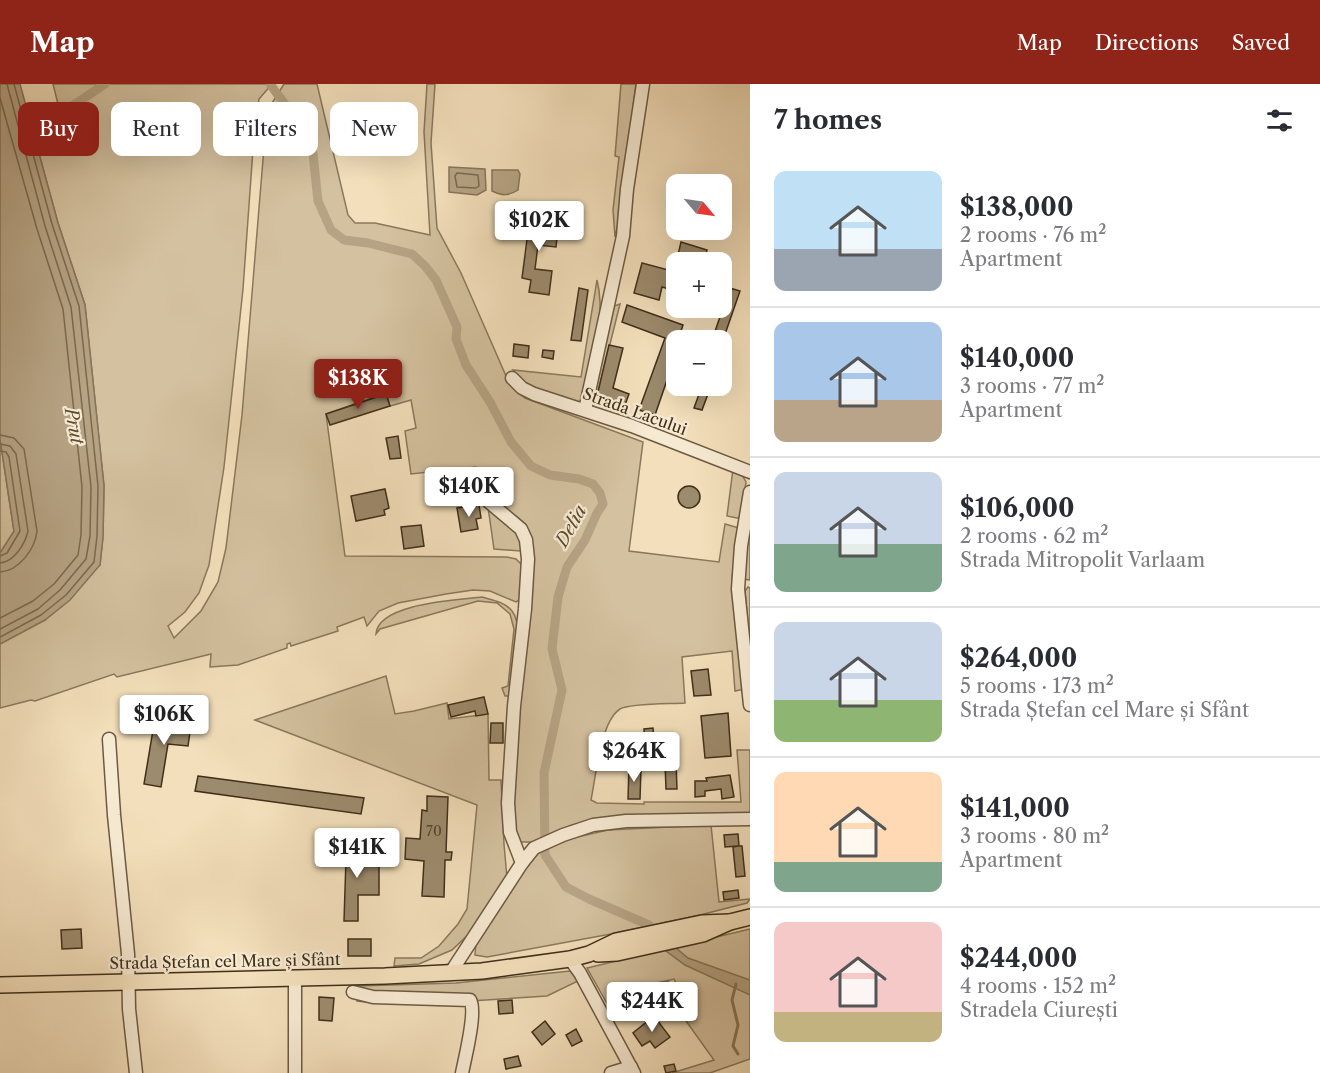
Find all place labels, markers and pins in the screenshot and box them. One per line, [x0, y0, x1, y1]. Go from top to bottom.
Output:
pin: $102K [497, 201, 581, 252]
pin: $138K [316, 359, 400, 410]
pin: $140K [427, 467, 511, 518]
pin: $106K [122, 695, 206, 746]
pin: $264K [592, 732, 676, 783]
pin: $141K [315, 828, 399, 879]
pin: $244K [610, 982, 694, 1033]

